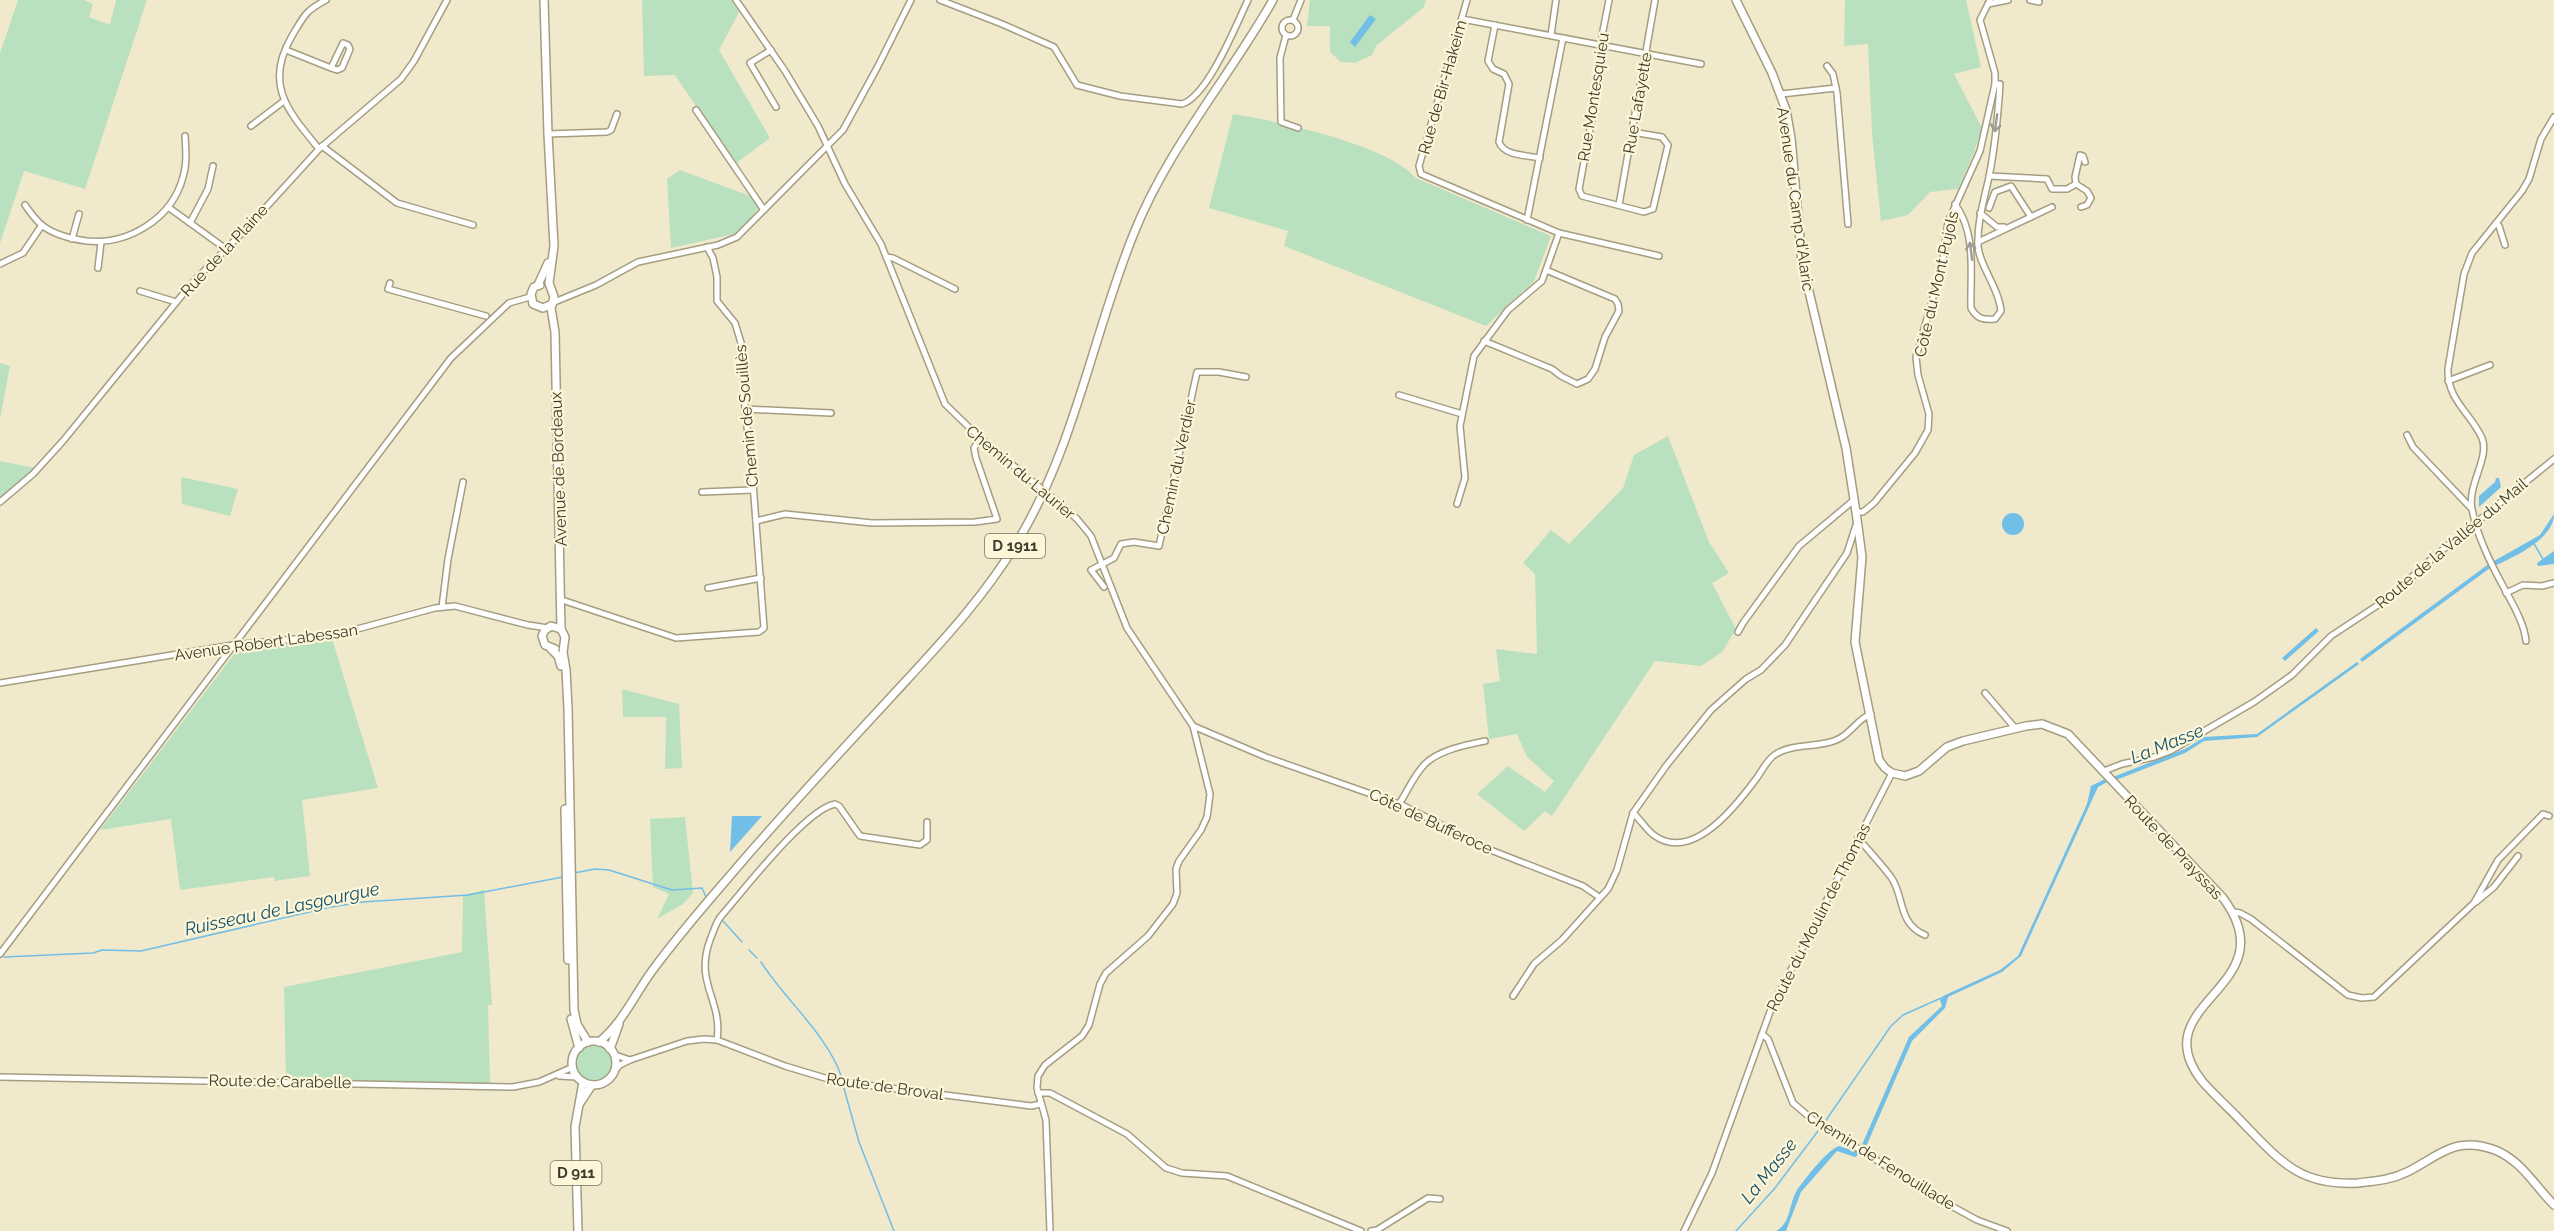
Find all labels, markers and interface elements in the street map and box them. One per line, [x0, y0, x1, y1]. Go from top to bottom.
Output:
street label: Rue de Bir-Hakeim [1414, 18, 1471, 156]
street label: Rue Montesquieu [1574, 31, 1613, 163]
street label: Rue Lafayette [1619, 51, 1656, 155]
street label: Avenue du Camp d'Alaric [1773, 106, 1818, 293]
one-way arrow [1991, 113, 2002, 133]
street label: Rue de la Plaine [177, 200, 272, 300]
street label: Côte du Mont Pujols [1910, 209, 1963, 359]
one-way arrow [1965, 242, 1976, 261]
street label: Chemin de Souillès [731, 344, 762, 488]
street label: Avenue de Bordeaux [546, 391, 571, 547]
street label: Chemin du Verdier [1153, 398, 1200, 536]
street label: Chemin du Laurier [962, 421, 1079, 524]
street label: Route de la Vallée du Mail [2372, 474, 2532, 612]
road number: D 1911 [985, 534, 1045, 558]
street label: Avenue Robert Labessan [173, 620, 359, 665]
water label: La Masse [2127, 719, 2207, 768]
street label: Côte de Bufferoce [1366, 785, 1496, 858]
street label: Route de Prayssas [2120, 791, 2227, 904]
street label: Route du Moulin de Thomas [1763, 820, 1874, 1014]
water label: Ruisseau de Lasgourgue [183, 878, 382, 939]
street label: Route de Broval [825, 1069, 945, 1104]
street label: Route de Carabelle [208, 1071, 351, 1092]
street label: Chemin de Fenouillade [1803, 1107, 1959, 1214]
water label: La Masse [1736, 1134, 1801, 1207]
road number: D 911 [550, 1161, 602, 1185]

